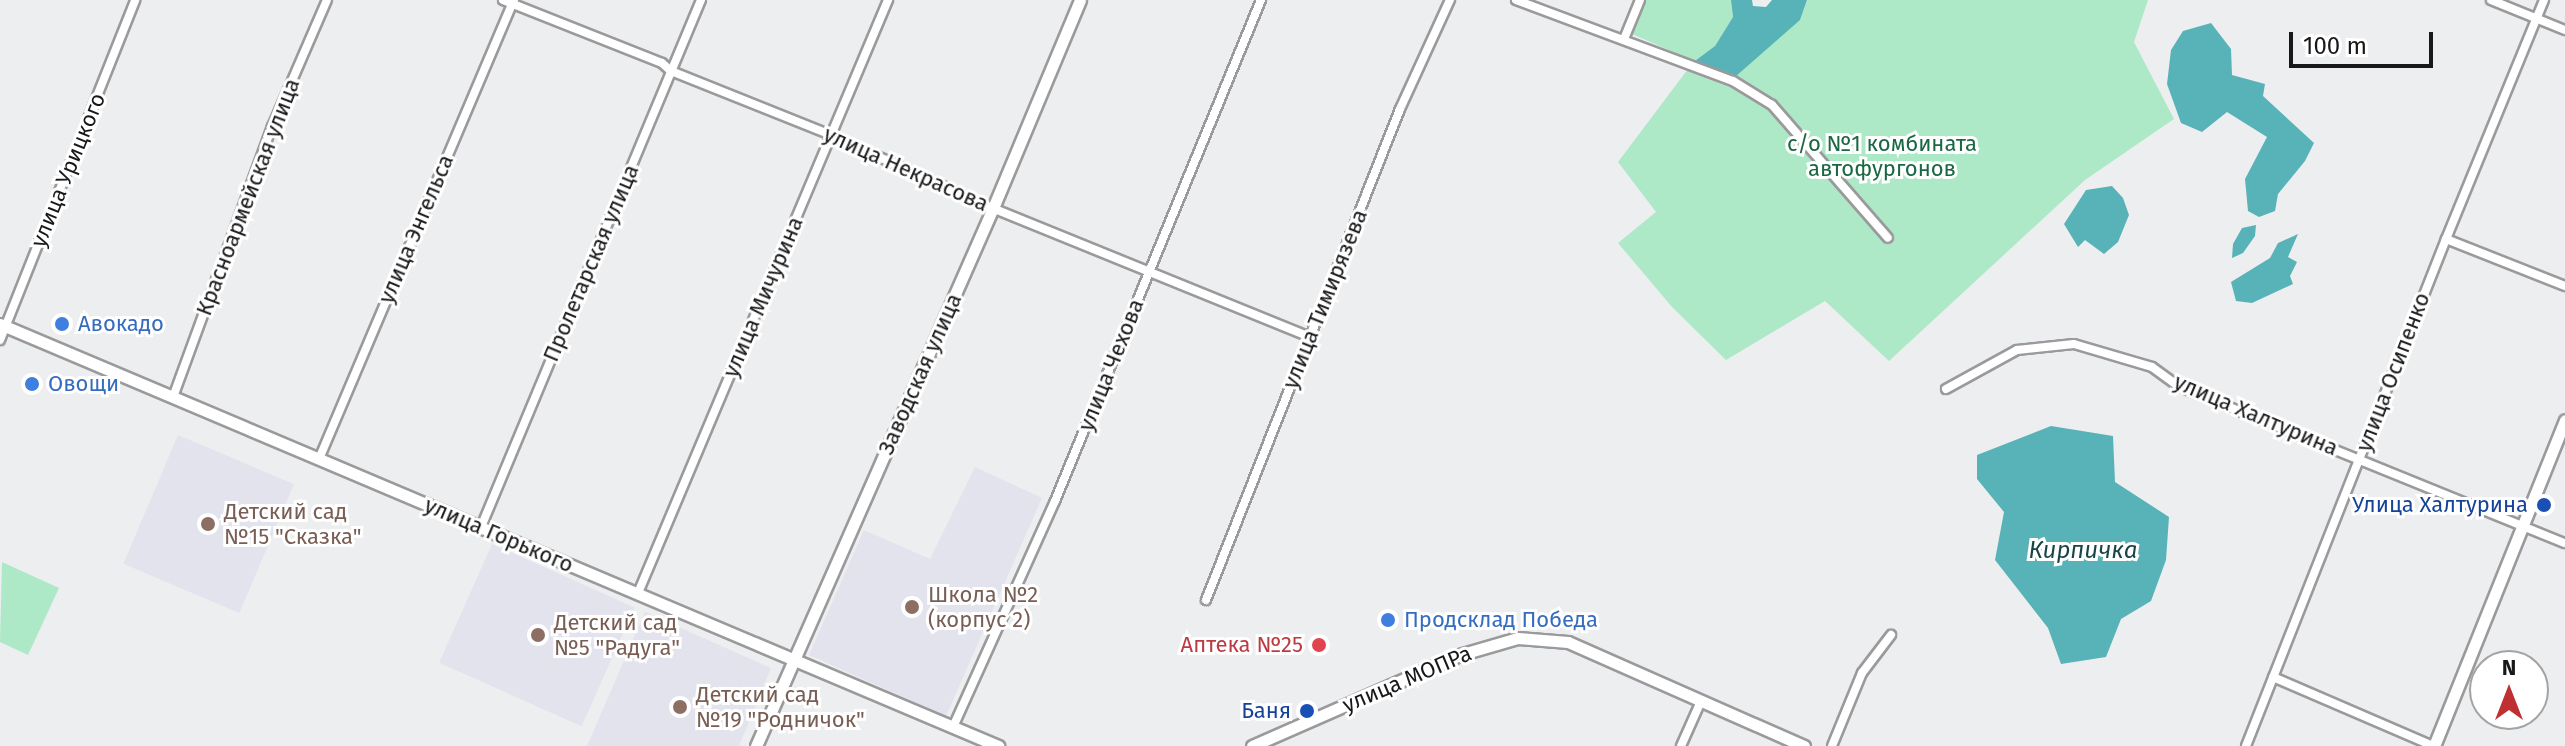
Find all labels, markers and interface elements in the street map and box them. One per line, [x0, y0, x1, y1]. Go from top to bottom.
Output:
scale bar [2293, 16, 2437, 66]
text: 100 m [2303, 32, 2367, 60]
street label: Красноармейская улица [191, 75, 305, 319]
street label: улица Урицкого [25, 89, 111, 251]
street label: улица Некрасова [820, 121, 992, 217]
park label: с/о №1 комбината автофургонов [1787, 130, 1977, 182]
street label: улица Энгельса [373, 151, 459, 307]
street label: Пролетарская улица [538, 160, 644, 366]
street label: улица Тимирязева [1277, 205, 1373, 393]
street label: улица Мичурина [717, 213, 809, 381]
street label: Заводская улица [873, 289, 967, 459]
street label: улица Осипенко [2351, 289, 2435, 455]
street label: улица Чехова [1073, 295, 1149, 435]
place label: Авокадо [78, 311, 164, 337]
marker: Авокадо [53, 315, 71, 333]
street label: улица Халтурина [2170, 369, 2342, 461]
place label: Овощи [48, 371, 119, 397]
marker: Овощи [23, 375, 41, 393]
street label: улица Горького [421, 492, 577, 578]
place label: Улица Халтурина [2352, 492, 2528, 518]
marker: Улица Халтурина [2535, 496, 2553, 514]
place label: Детский сад №15 "Сказка" [224, 498, 361, 550]
marker: Детский сад №15 "Сказка" [199, 515, 217, 533]
water label: Кирпичка [2029, 537, 2137, 565]
place label: Школа №2 (корпус 2) [928, 581, 1038, 632]
marker: Школа №2 (корпус 2) [903, 598, 921, 616]
place label: Продсклад Победа [1404, 607, 1598, 633]
place label: Детский сад №5 "Радуга" [554, 609, 680, 660]
marker: Продсклад Победа [1379, 611, 1397, 629]
marker: Детский сад №5 "Радуга" [529, 626, 547, 644]
place label: Аптека №25 [1181, 632, 1303, 658]
marker: Аптека №25 [1310, 636, 1328, 654]
street label: улица МОПРа [1338, 640, 1476, 718]
north arrow [2469, 650, 2549, 730]
text: N [2502, 654, 2516, 681]
place label: Детский сад №19 "Родничок" [696, 681, 865, 732]
marker: Детский сад №19 "Родничок" [671, 698, 689, 716]
place label: Баня [1241, 698, 1291, 724]
marker: Баня [1298, 702, 1316, 720]

